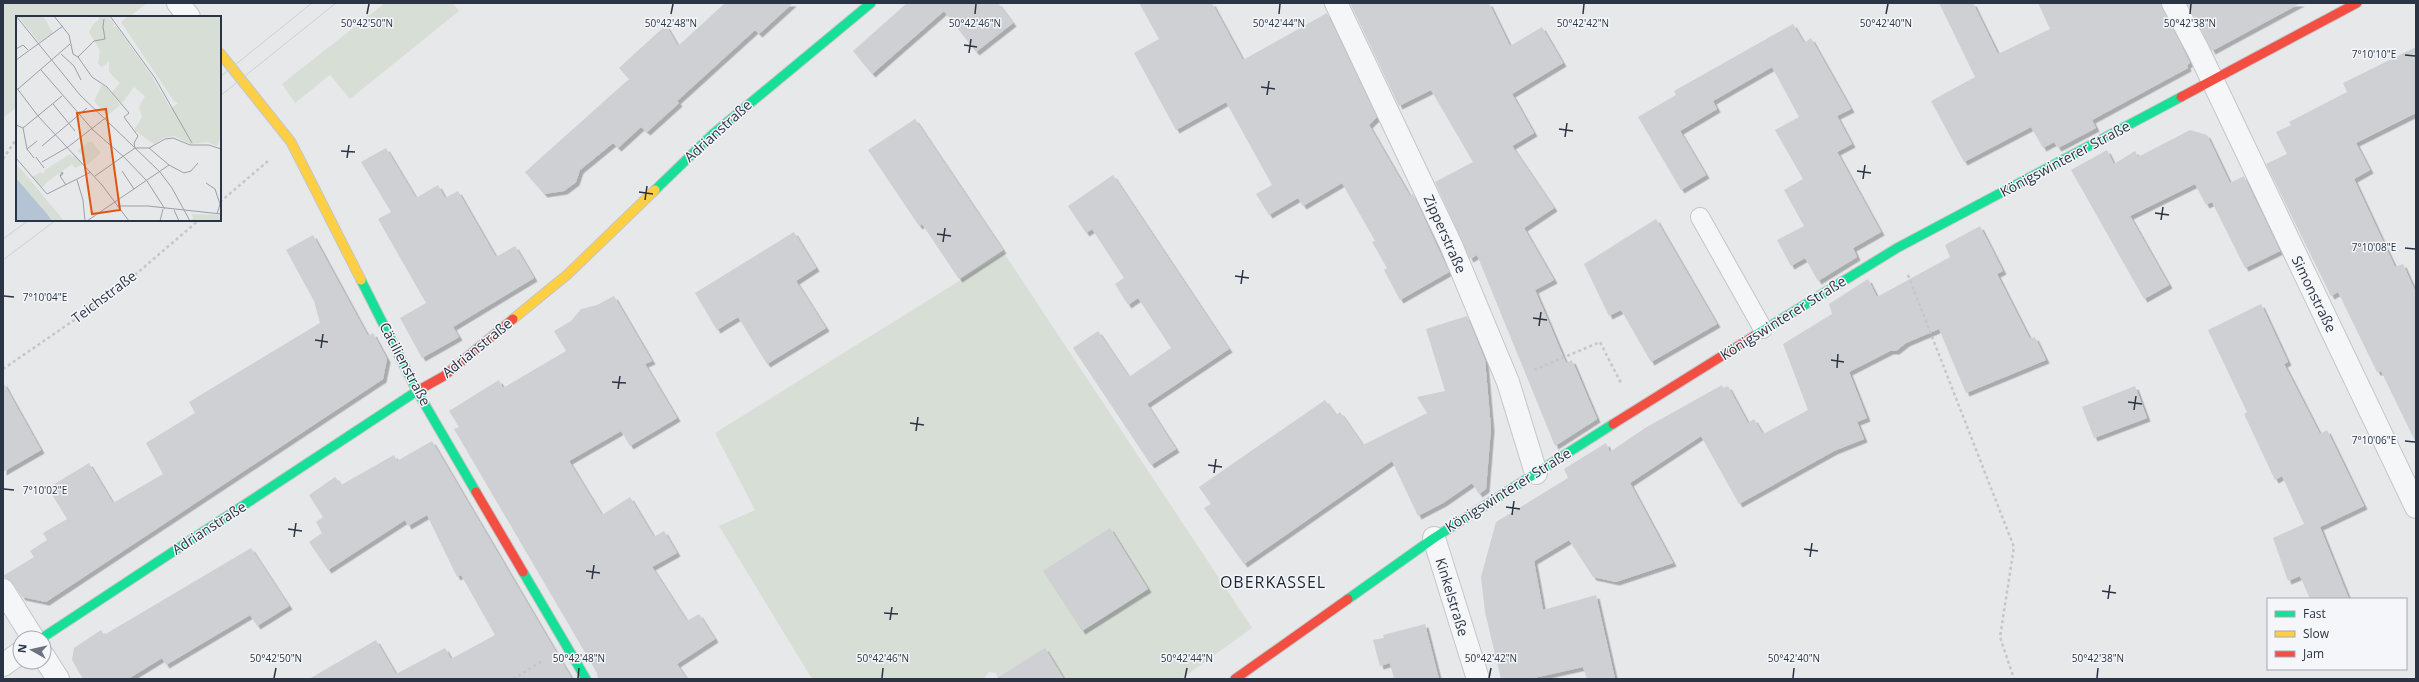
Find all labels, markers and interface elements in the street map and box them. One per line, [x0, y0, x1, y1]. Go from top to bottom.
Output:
inset map [16, 16, 221, 221]
text: 50°42'50"N [341, 16, 393, 30]
text: 50°42'48"N [645, 16, 697, 30]
text: 50°42'46"N [949, 16, 1001, 30]
text: 50°42'44"N [1253, 16, 1305, 30]
text: 50°42'42"N [1557, 16, 1609, 30]
text: 50°42'40"N [1860, 16, 1912, 30]
text: 50°42'38"N [2164, 16, 2216, 30]
text: 7°10'10"E [2352, 47, 2396, 61]
street label: Adrianstraße [680, 95, 756, 166]
street label: Königswinterer Straße [1996, 116, 2133, 201]
street label: Zipperstraße [1420, 192, 1471, 276]
text: 7°10'08"E [2352, 240, 2396, 254]
street label: Simonstraße [2288, 252, 2341, 335]
street label: Teichstraße [68, 266, 140, 327]
street label: Königswinterer Straße [1716, 271, 1849, 364]
text: 7°10'04"E [23, 290, 67, 304]
street label: Adrianstraße [438, 313, 516, 382]
street label: Cäcilienstraße [375, 319, 436, 409]
text: 7°10'06"E [2352, 433, 2396, 447]
street label: Königswinterer Straße [1441, 443, 1574, 536]
text: 7°10'02"E [23, 483, 67, 497]
street label: Adrianstraße [168, 496, 250, 559]
street label: Kinkelstraße [1432, 555, 1473, 639]
district label: OBERKASSEL [1220, 571, 1326, 593]
legend [2267, 598, 2407, 670]
text: Fast [2303, 605, 2326, 622]
text: Slow [2303, 625, 2330, 642]
north arrow [12, 630, 52, 670]
text: N [14, 643, 30, 654]
text: Jam [2302, 645, 2324, 662]
text: 50°42'50"N [250, 651, 302, 665]
text: 50°42'48"N [553, 651, 605, 665]
text: 50°42'46"N [857, 651, 909, 665]
text: 50°42'44"N [1161, 651, 1213, 665]
text: 50°42'42"N [1465, 651, 1517, 665]
text: 50°42'40"N [1768, 651, 1820, 665]
text: 50°42'38"N [2072, 651, 2124, 665]

